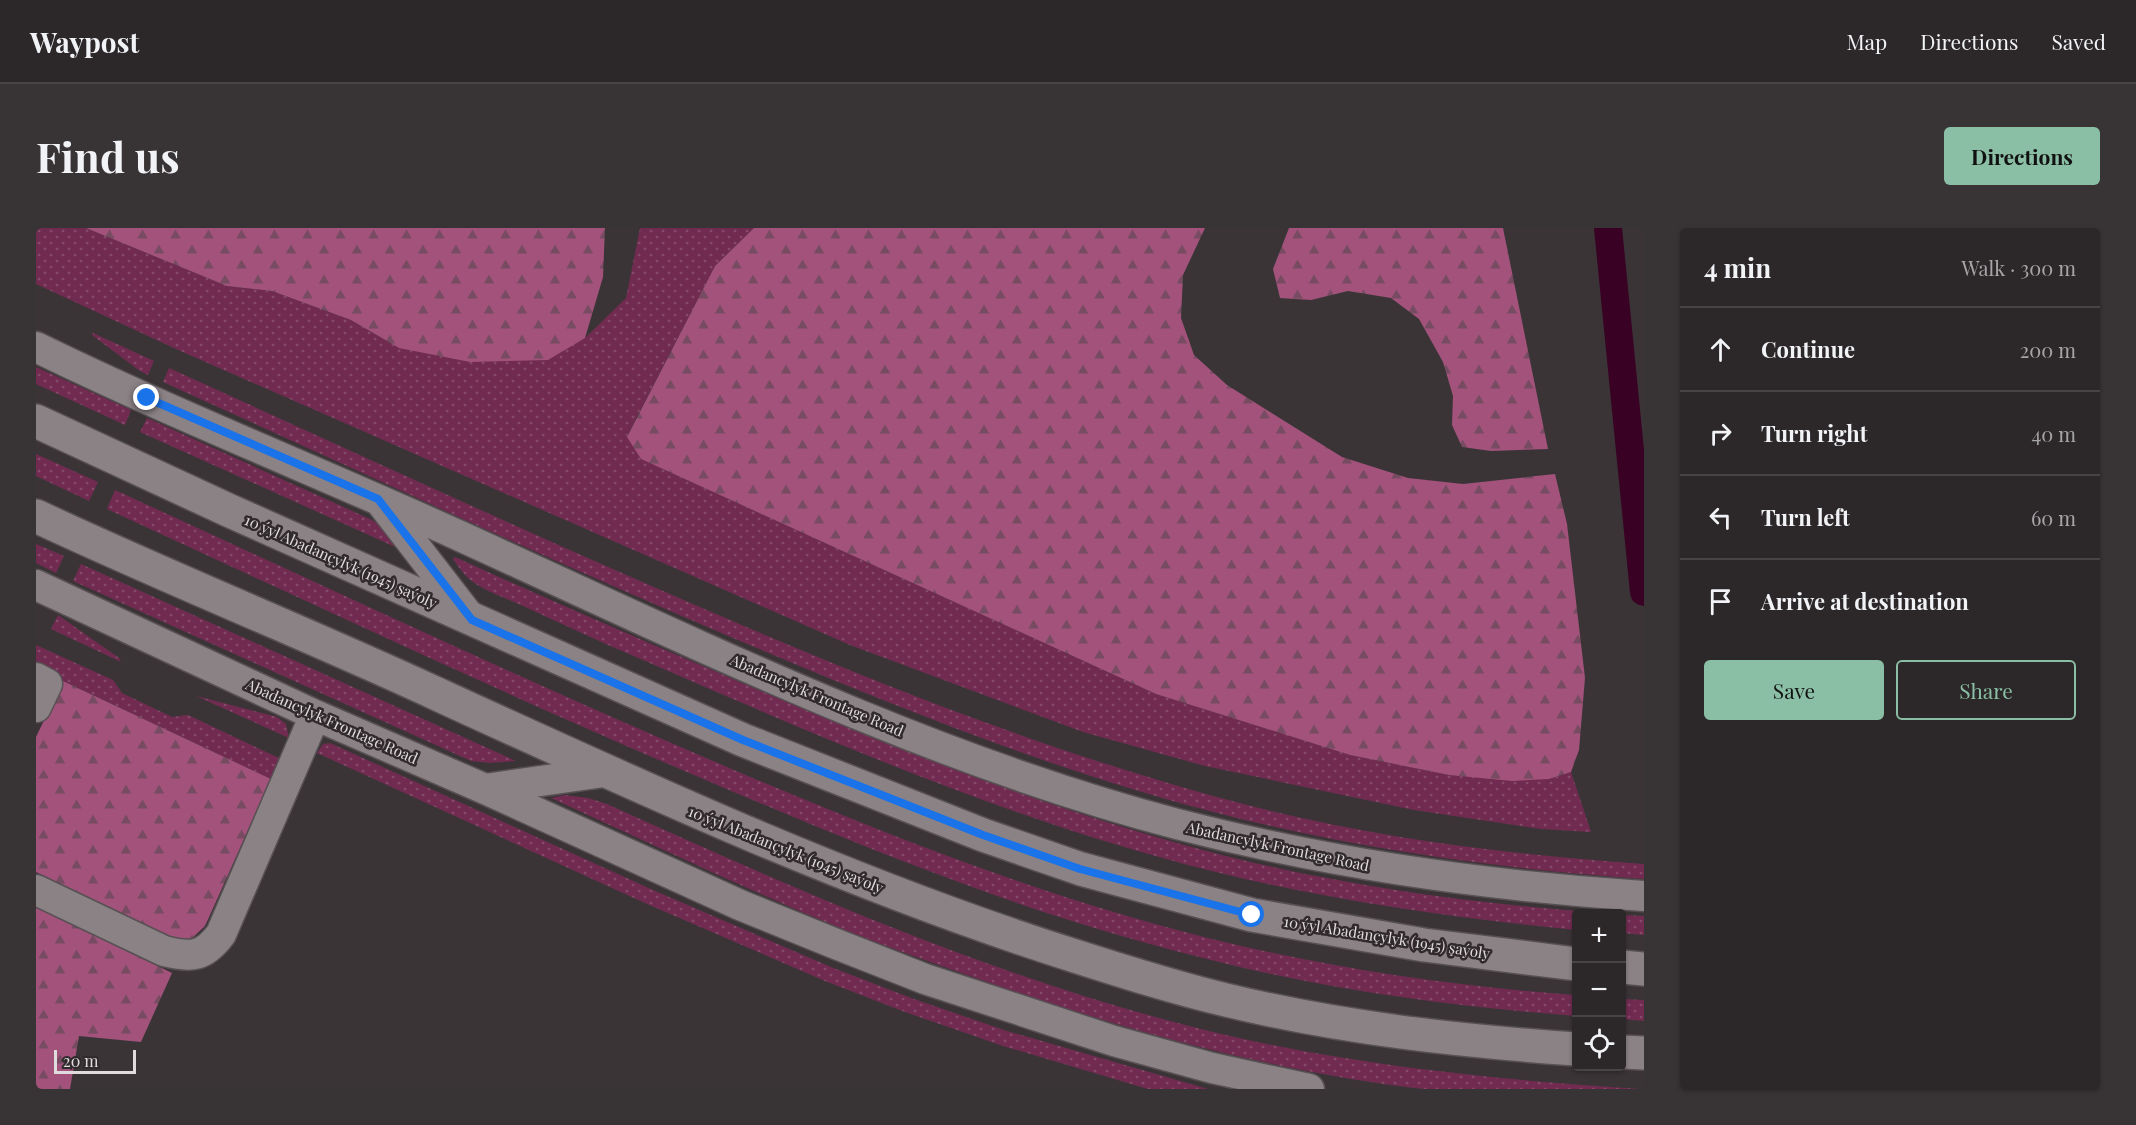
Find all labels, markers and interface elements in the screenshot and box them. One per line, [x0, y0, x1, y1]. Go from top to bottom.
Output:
text: Waypost [30, 23, 139, 60]
text: Map [1846, 27, 1887, 55]
text: Directions [1920, 27, 2018, 55]
text: Saved [2051, 27, 2106, 55]
button: Directions [1944, 127, 2100, 185]
text: Find us [36, 128, 180, 184]
text: 4 min [1704, 250, 1771, 285]
text: Walk · 300 m [1961, 254, 2076, 281]
icon: ahead [1704, 333, 1737, 366]
text: Continue [1761, 334, 1855, 364]
text: 200 m [2020, 336, 2076, 363]
route end [133, 384, 159, 410]
icon: right [1704, 417, 1737, 450]
text: Turn right [1761, 418, 1867, 448]
text: 40 m [2031, 420, 2076, 447]
icon: left [1704, 501, 1737, 534]
text: Turn left [1761, 502, 1850, 532]
text: 60 m [2031, 504, 2076, 531]
street label: 10 ýyl Abadançylyk (1945) şaýoly [242, 509, 441, 613]
icon: arrive [1704, 585, 1737, 618]
text: Arrive at destination [1761, 586, 1969, 616]
street label: Abadancylyk Frontage Road [726, 649, 907, 741]
button: Save [1704, 660, 1884, 720]
button: Share [1896, 660, 2076, 720]
street label: Abadancylyk Frontage Road [242, 674, 421, 768]
street label: 10 ýyl Abadançylyk (1945) şaýoly [686, 801, 887, 897]
street label: Abadancylyk Frontage Road [1184, 817, 1371, 875]
route start [1238, 901, 1264, 927]
map controls [1572, 909, 1626, 1071]
button: + [1572, 909, 1626, 963]
street label: 10 ýyl Abadançylyk (1945) şaýoly [1282, 911, 1492, 963]
button: − [1572, 963, 1626, 1017]
button: locate [1572, 1017, 1626, 1071]
scale bar [54, 1047, 136, 1074]
text: 20 m [63, 1050, 98, 1071]

